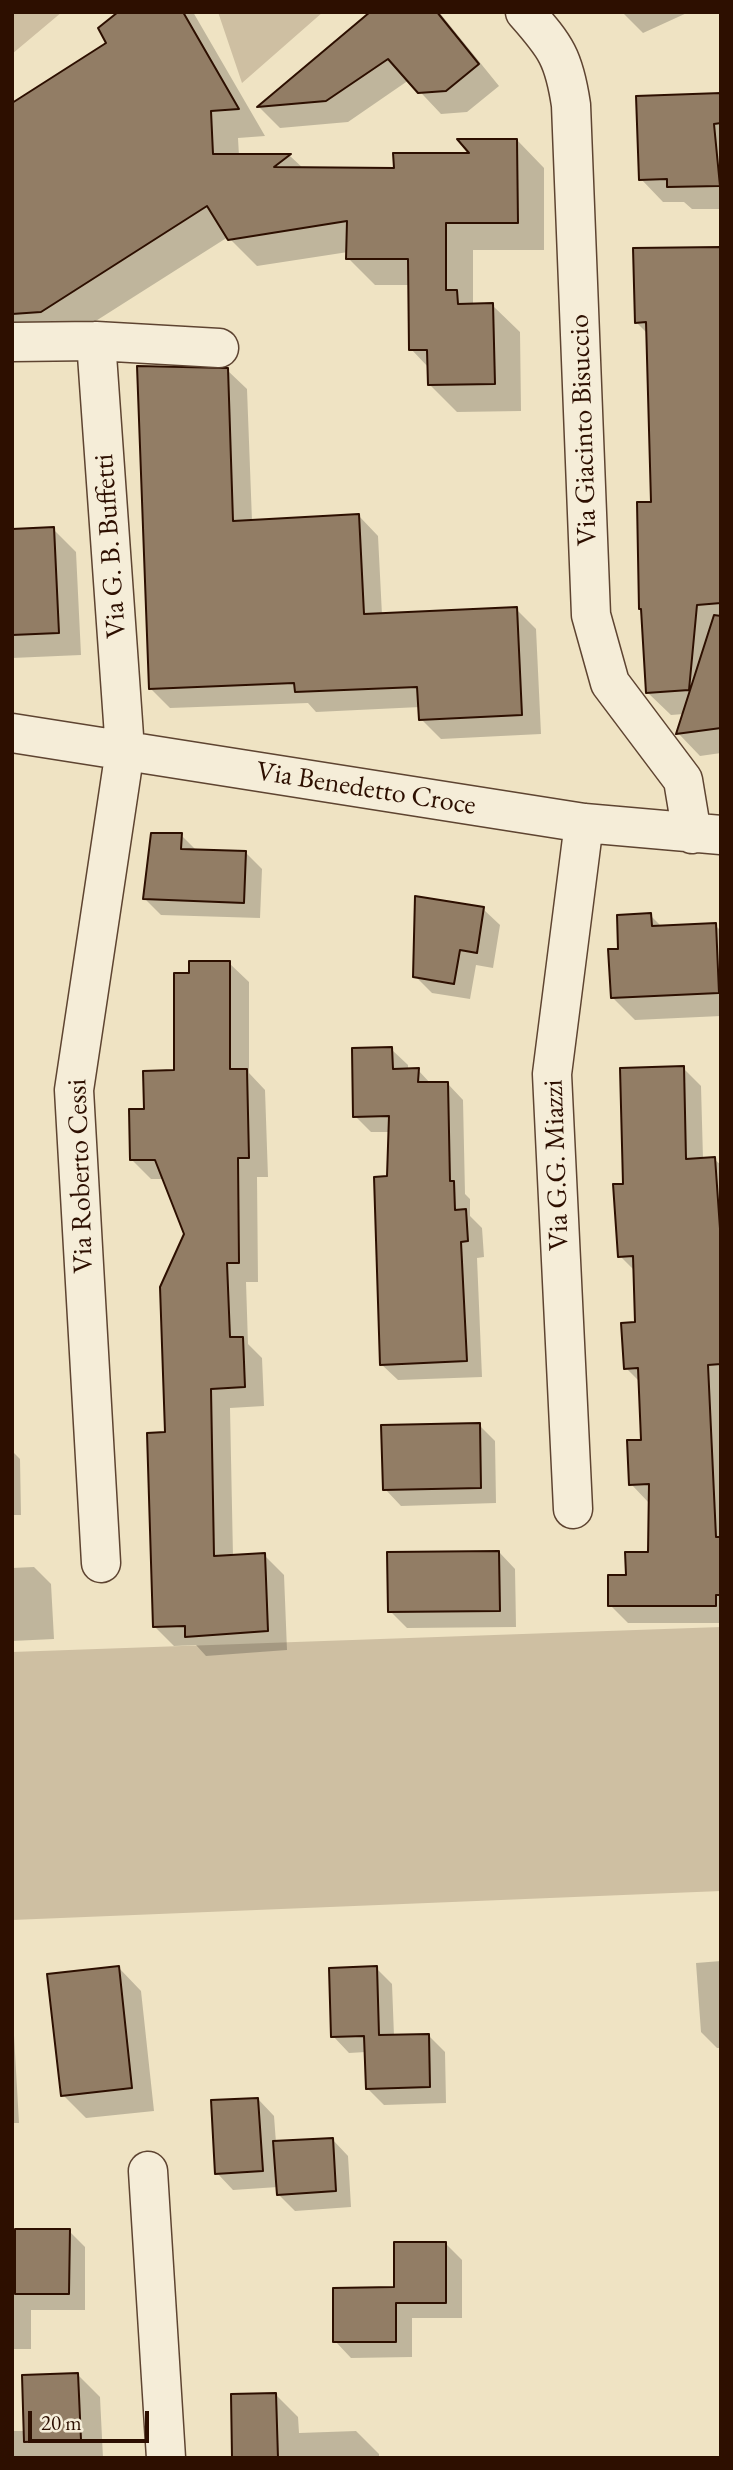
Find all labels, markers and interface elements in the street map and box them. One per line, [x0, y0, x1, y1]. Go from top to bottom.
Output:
street label: Via Giacinto Bisuccio [563, 314, 605, 546]
street label: Via G. B. Buffetti [88, 453, 134, 639]
street label: Via Benedetto Croce [254, 755, 478, 823]
street label: Via Roberto Cessi [61, 1078, 101, 1274]
street label: Via G.G. Miazzi [537, 1079, 577, 1251]
scale bar [32, 2396, 152, 2440]
text: 20 m [41, 2409, 82, 2436]

